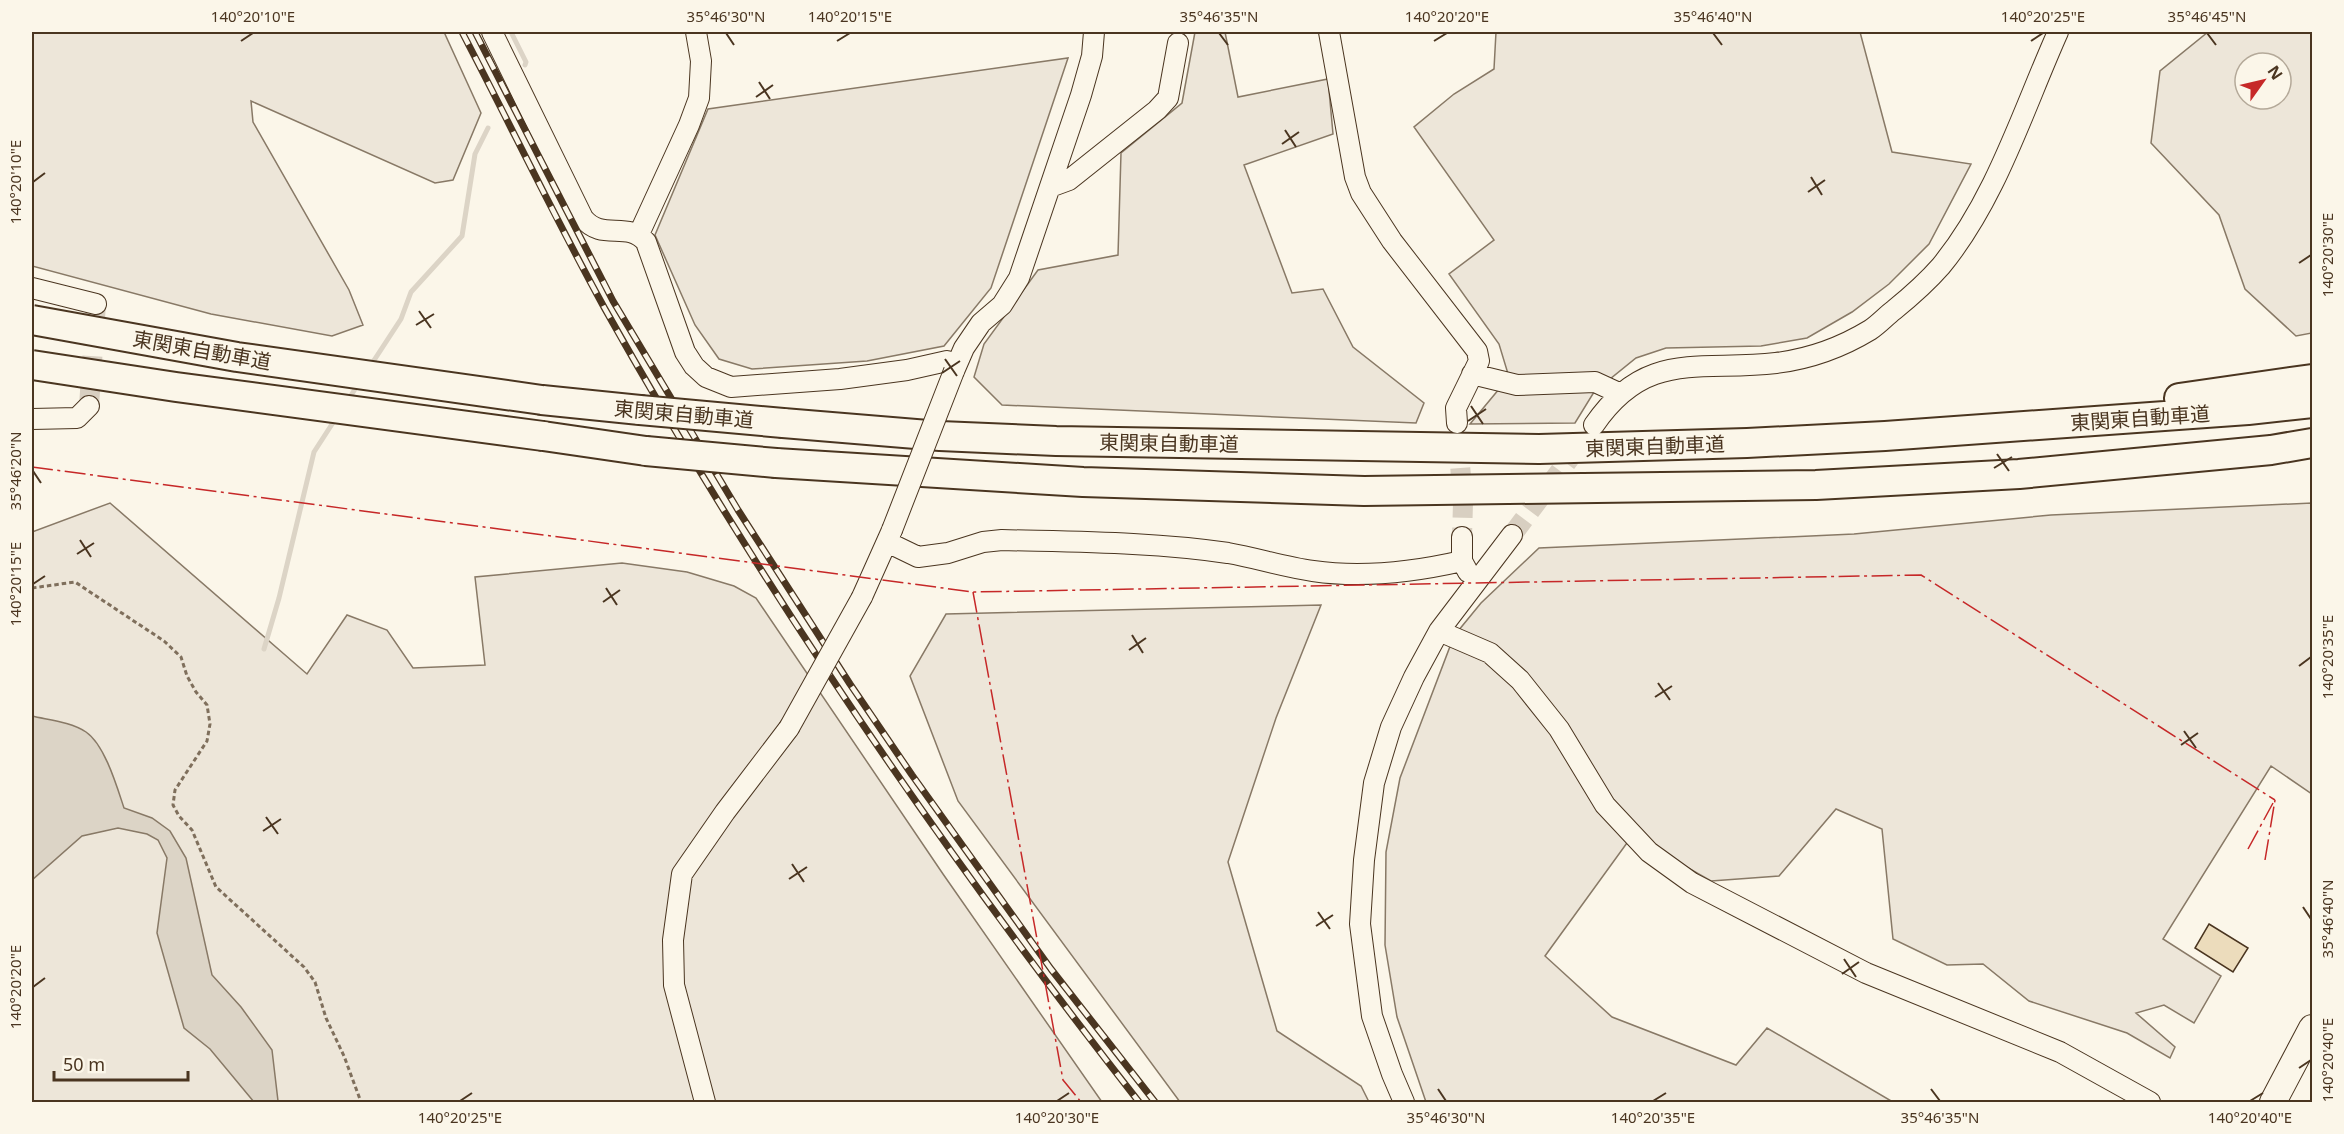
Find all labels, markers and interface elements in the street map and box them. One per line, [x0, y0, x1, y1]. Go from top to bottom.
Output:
text: 140°20'10"E [211, 6, 295, 26]
text: 35°46'30"N [687, 6, 765, 26]
text: 140°20'15"E [808, 6, 892, 26]
text: 35°46'35"N [1180, 6, 1258, 26]
text: 140°20'20"E [1405, 6, 1489, 26]
text: 35°46'40"N [1674, 6, 1752, 26]
text: 140°20'25"E [2001, 6, 2085, 26]
text: 35°46'45"N [2168, 6, 2246, 26]
north arrow [2233, 51, 2293, 111]
text: N [2263, 61, 2288, 84]
text: 140°20'10"E [5, 140, 25, 224]
text: 140°20'30"E [2317, 213, 2337, 297]
street label: 東関東自動車道 [131, 325, 273, 375]
street label: 東関東自動車道 [613, 394, 755, 434]
street label: 東関東自動車道 [2069, 400, 2211, 436]
street label: 東関東自動車道 [1099, 428, 1239, 458]
street label: 東関東自動車道 [1585, 430, 1725, 462]
text: 35°46'20"N [5, 432, 25, 510]
text: 140°20'15"E [5, 542, 25, 626]
text: 140°20'35"E [2317, 615, 2337, 699]
text: 35°46'40"N [2317, 880, 2337, 958]
text: 140°20'20"E [5, 945, 25, 1029]
text: 140°20'40"E [2317, 1018, 2337, 1102]
scale bar [54, 1044, 188, 1082]
text: 50 m [63, 1052, 105, 1076]
text: 140°20'25"E [418, 1107, 502, 1127]
text: 140°20'30"E [1015, 1107, 1099, 1127]
text: 35°46'30"N [1407, 1107, 1485, 1127]
text: 140°20'35"E [1611, 1107, 1695, 1127]
text: 35°46'35"N [1901, 1107, 1979, 1127]
text: 140°20'40"E [2208, 1107, 2292, 1127]

